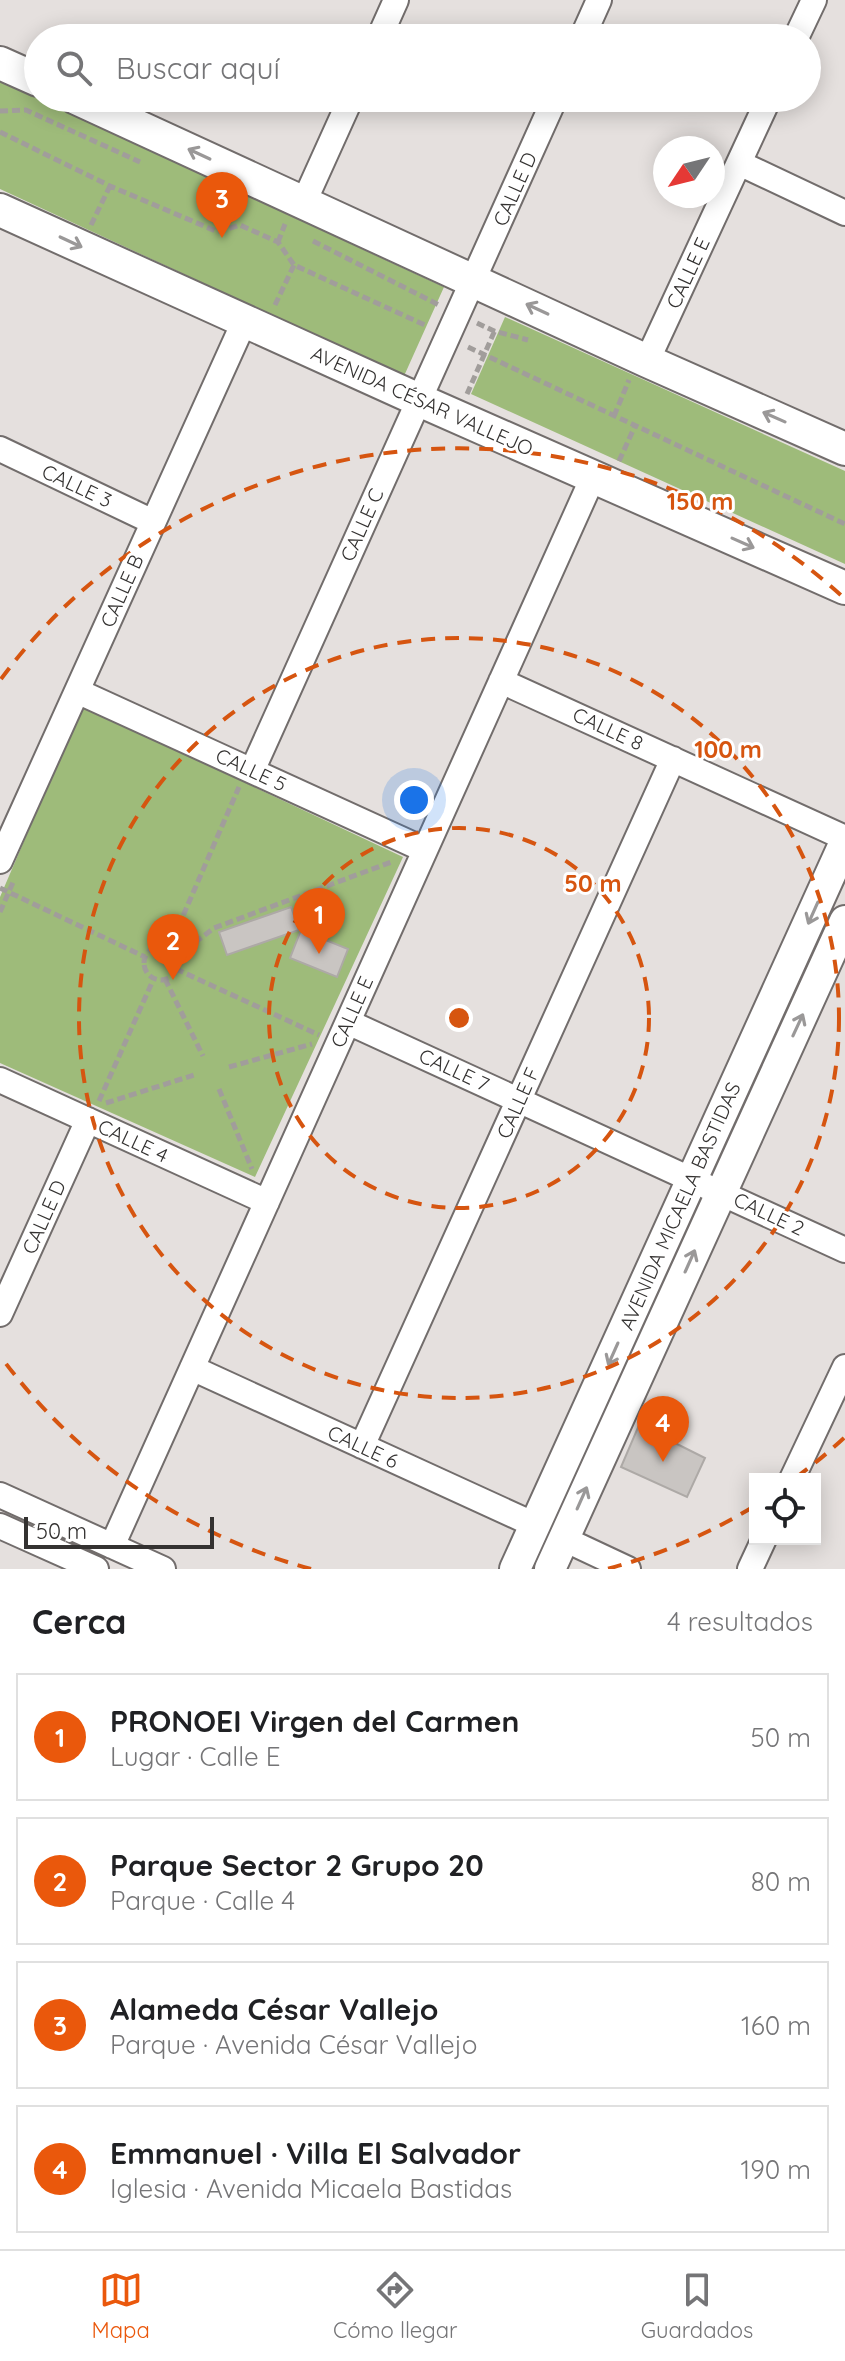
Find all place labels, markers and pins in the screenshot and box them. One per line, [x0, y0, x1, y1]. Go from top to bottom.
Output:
pin: 3 [196, 172, 248, 238]
pin: 1 [293, 888, 345, 954]
pin: 2 [147, 914, 199, 980]
centre of rings [445, 1004, 473, 1032]
pin: 4 [637, 1396, 689, 1462]

